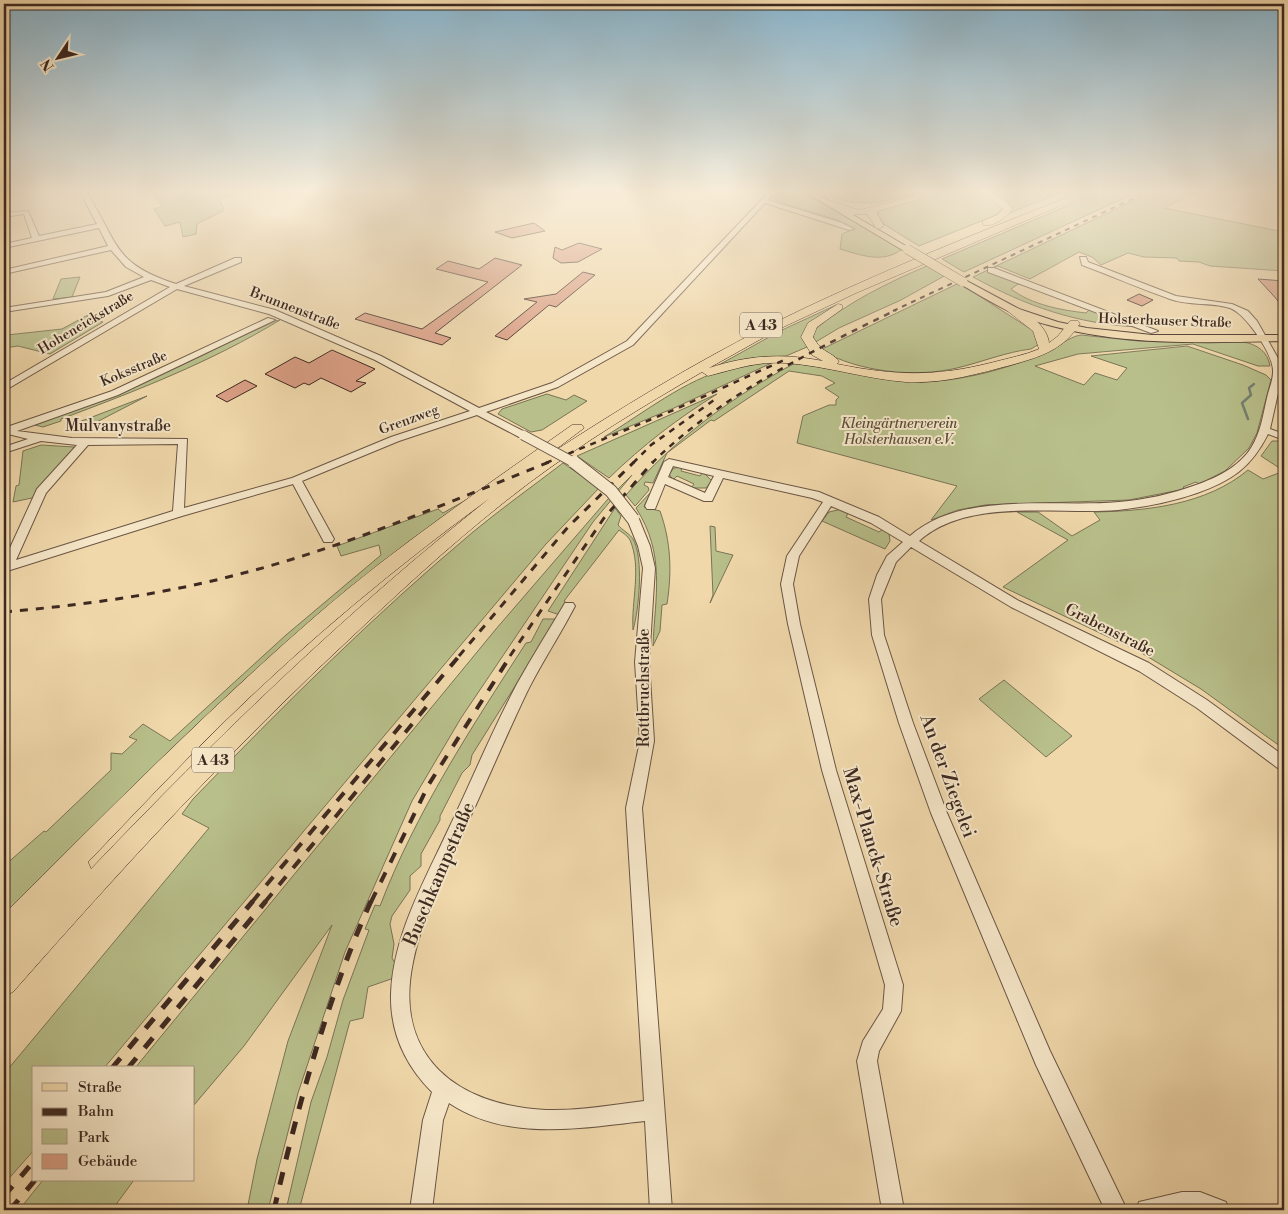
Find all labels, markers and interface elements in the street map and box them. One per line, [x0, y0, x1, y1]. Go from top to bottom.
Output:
north arrow [32, 32, 82, 82]
text: N [38, 55, 59, 75]
street label: Brunnenstraße [246, 283, 343, 335]
street label: Hoheneickstraße [35, 287, 137, 359]
street label: Holsterhauser Straße [1098, 310, 1232, 332]
road number: A 43 [740, 312, 782, 338]
street label: Koksstraße [98, 347, 170, 391]
street label: Grenzweg [377, 401, 442, 439]
park label: Kleingärtnerverein Holsterhausen e.V. [841, 415, 958, 449]
street label: Mulvanystraße [65, 416, 171, 436]
street label: Grabenstraße [1062, 599, 1158, 661]
street label: Rottbruchstraße [634, 628, 654, 748]
street label: An der Ziegelei [914, 710, 981, 841]
road number: A 43 [192, 748, 234, 772]
street label: Max-Planck-Straße [837, 764, 909, 930]
street label: Buschkampstraße [397, 798, 480, 951]
legend [32, 1066, 195, 1182]
text: Straße [78, 1078, 122, 1097]
text: Bahn [77, 1102, 114, 1121]
text: Park [78, 1128, 110, 1147]
text: Gebäude [78, 1152, 137, 1171]

